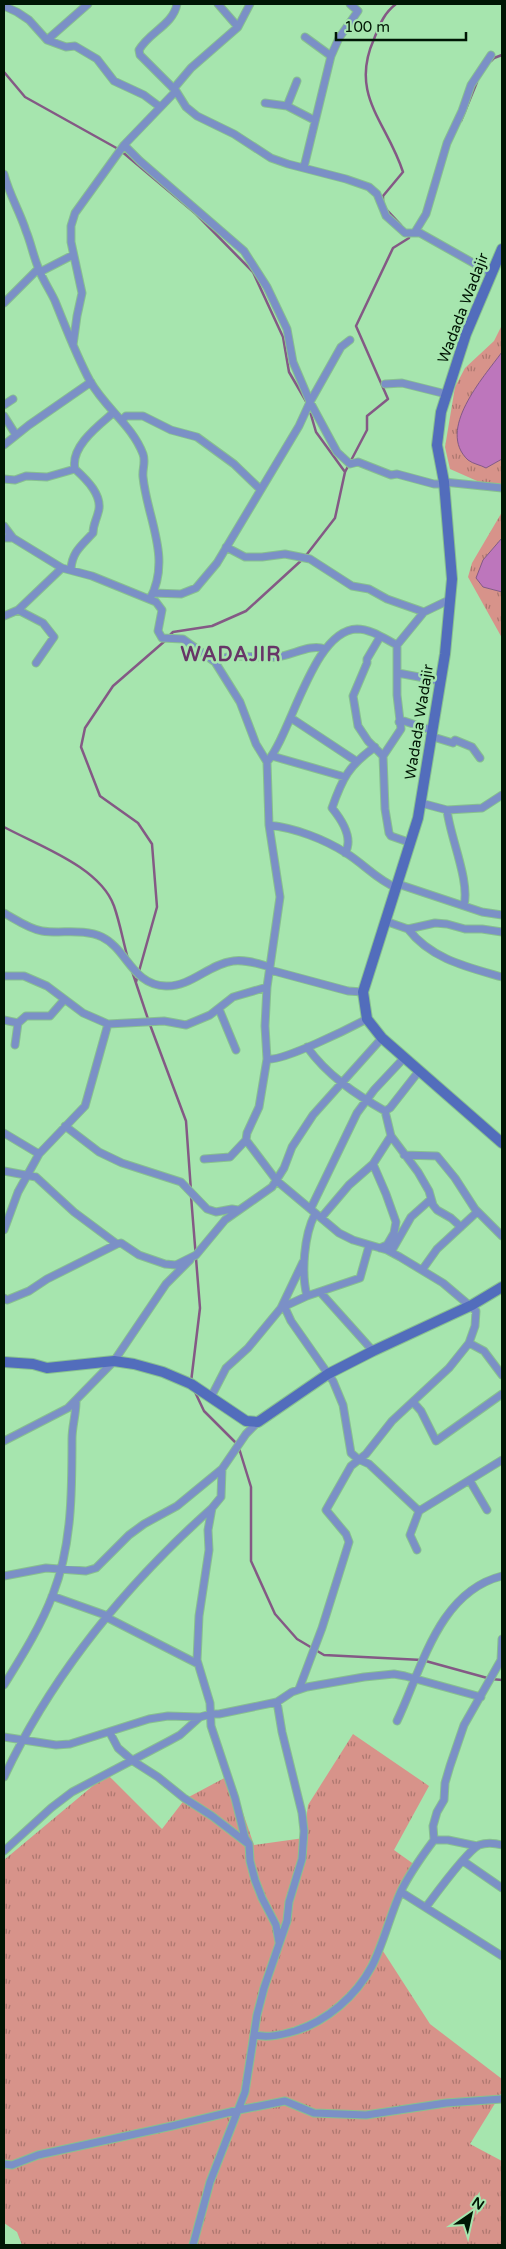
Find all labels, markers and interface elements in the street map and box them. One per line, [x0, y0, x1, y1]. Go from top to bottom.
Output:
scale bar [336, 10, 466, 42]
text: 100 m [344, 18, 390, 36]
street label: Wadada Wadajir [434, 250, 492, 366]
district label: WADAJIR [180, 643, 282, 667]
street label: Wadada Wadajir [401, 663, 437, 781]
north arrow [446, 2189, 496, 2239]
text: N [469, 2193, 487, 2214]

